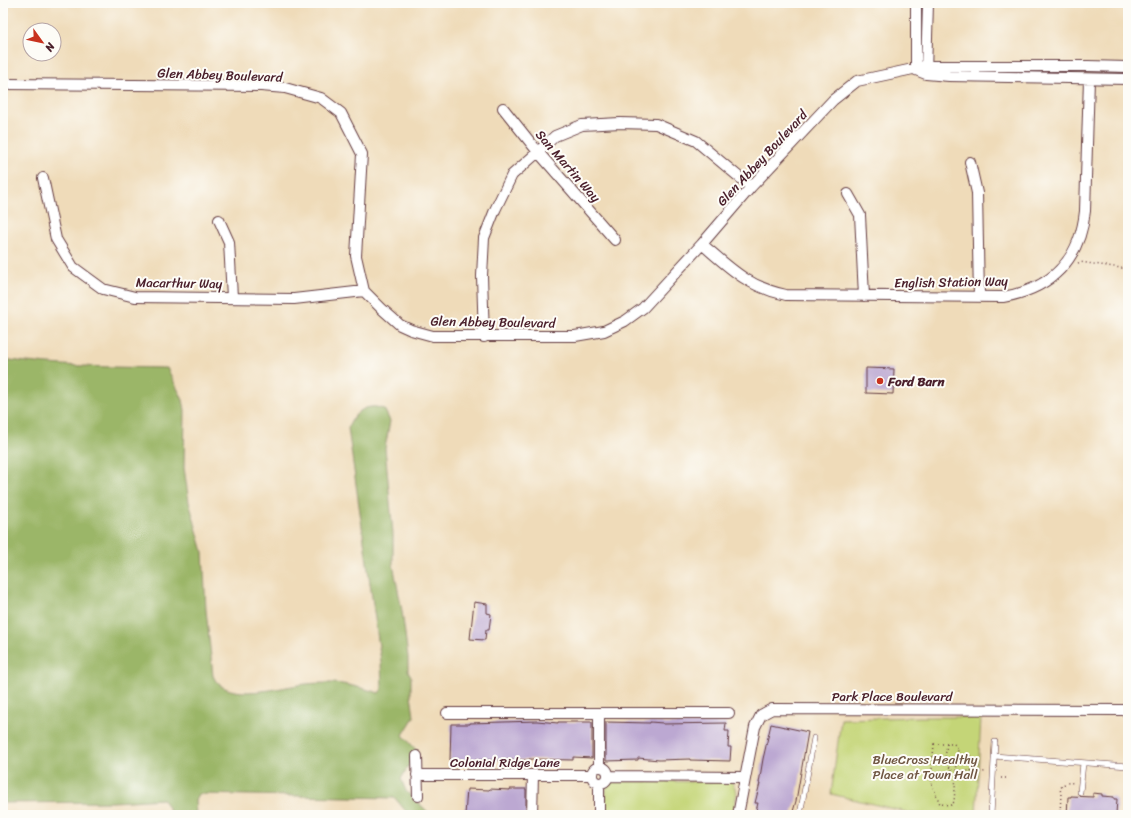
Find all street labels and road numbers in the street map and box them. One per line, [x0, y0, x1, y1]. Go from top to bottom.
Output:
street label: Glen Abbey Boulevard [157, 61, 284, 89]
street label: Glen Abbey Boulevard [711, 104, 814, 212]
street label: San Martin Way [530, 124, 607, 208]
street label: English Station Way [894, 270, 1008, 294]
street label: Macarthur Way [136, 271, 223, 295]
street label: Glen Abbey Boulevard [430, 309, 557, 335]
street label: Park Place Boulevard [832, 685, 953, 708]
street label: Colonial Ridge Lane [450, 751, 560, 774]

